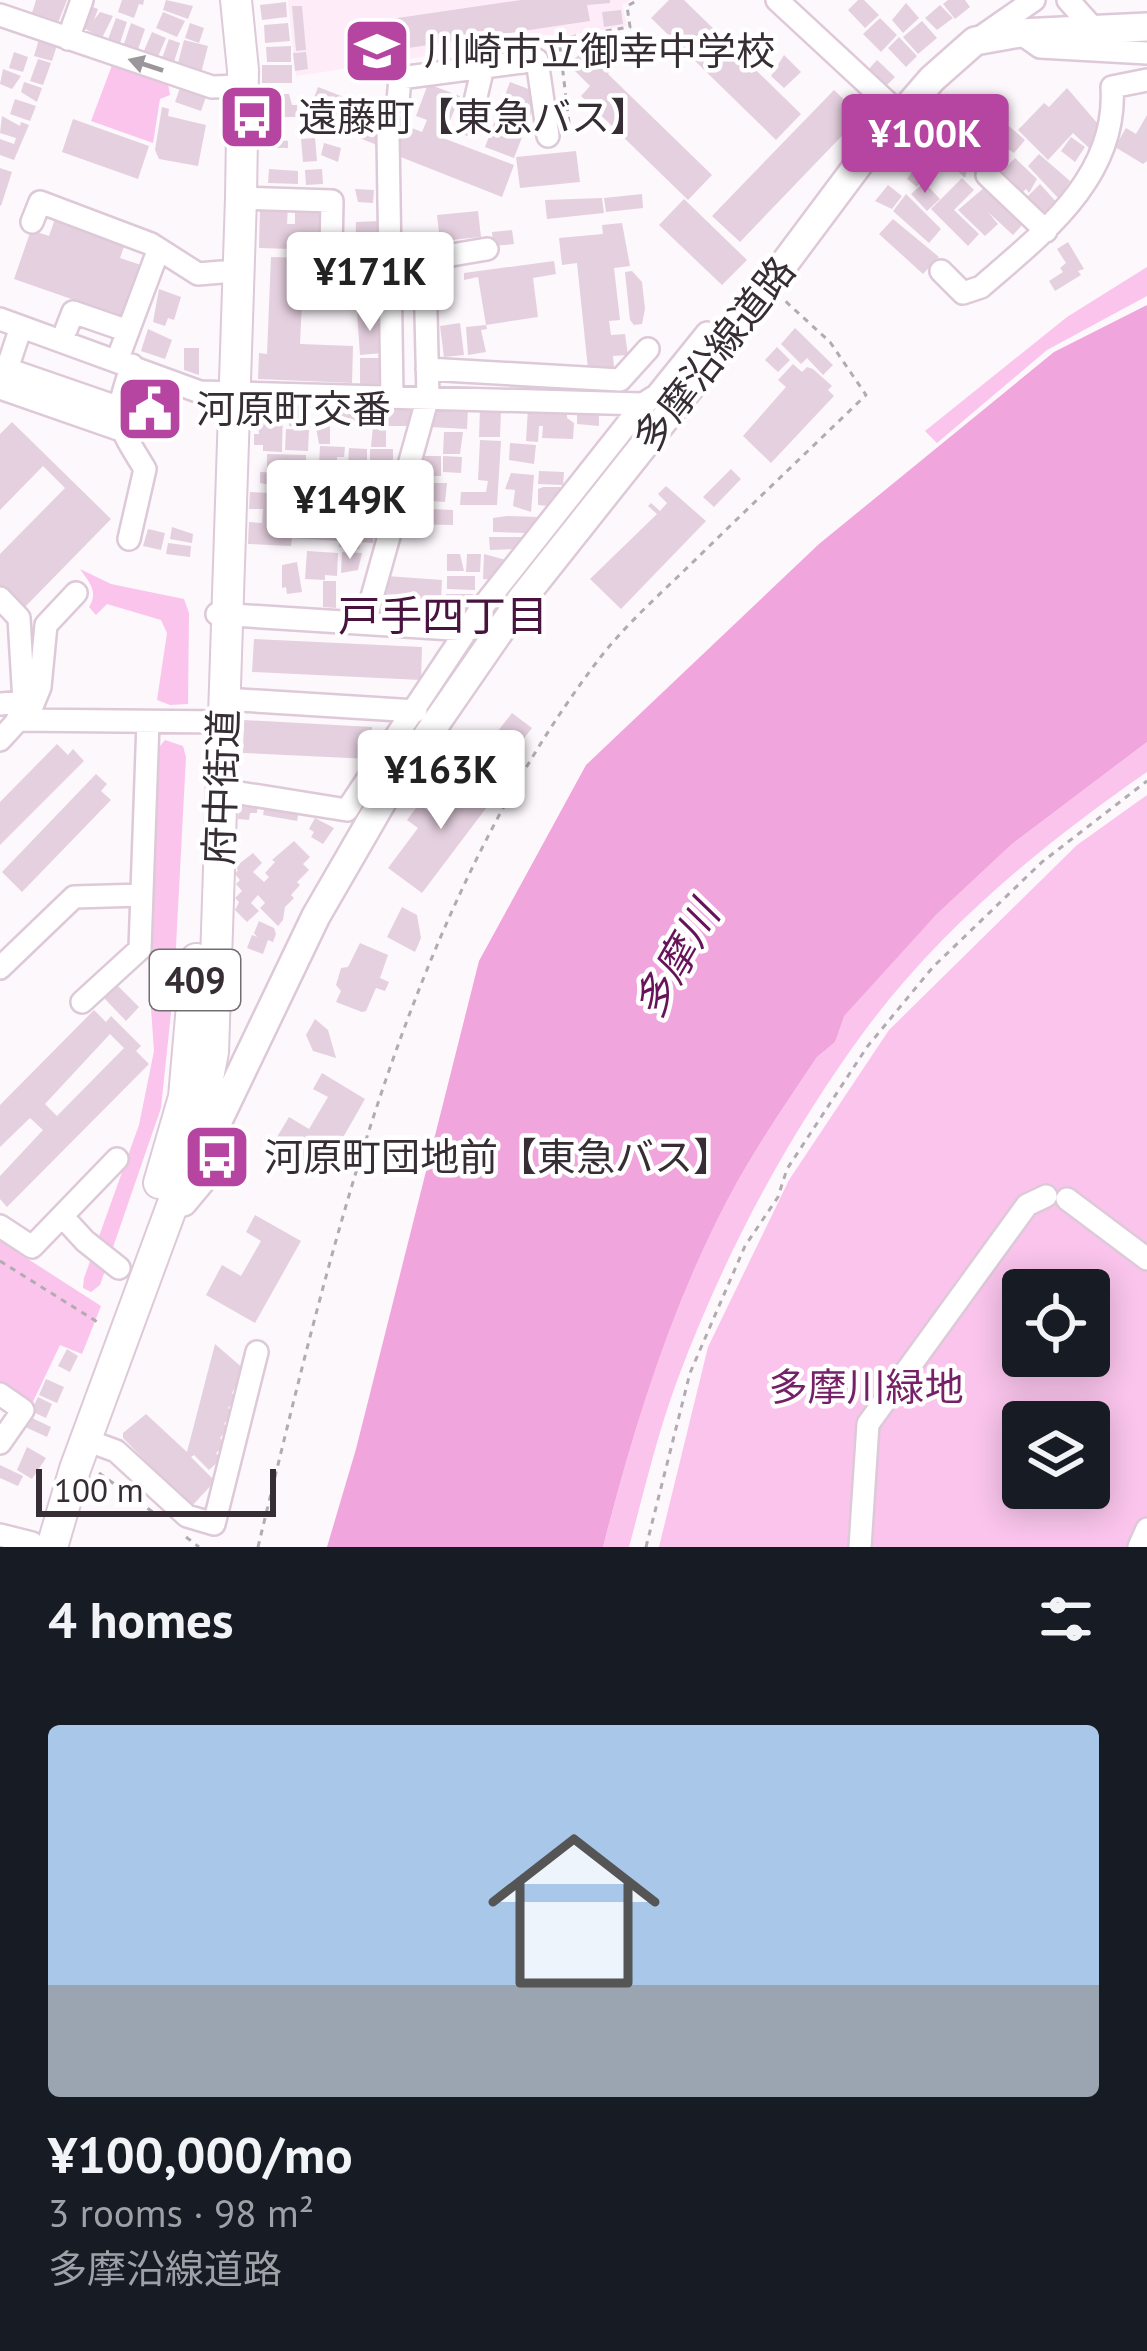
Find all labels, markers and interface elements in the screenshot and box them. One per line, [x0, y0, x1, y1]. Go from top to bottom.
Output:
school or university icon: 川崎市立御幸中学校 [342, 16, 412, 86]
place label: 川崎市立御幸中学校 [424, 25, 775, 76]
one-way arrow [127, 54, 164, 73]
bus stop icon: 遠藤町【東急バス】 [217, 82, 287, 152]
place label: 遠藤町【東急バス】 [298, 91, 649, 142]
pin: ¥100K [841, 94, 1009, 196]
text: ¥100K [869, 107, 981, 158]
pin: ¥171K [286, 232, 454, 334]
text: ¥171K [314, 245, 426, 296]
street label: 多摩沿線道路 [621, 246, 806, 462]
public building icon: 河原町交番 [115, 374, 185, 444]
place label: 河原町交番 [196, 383, 391, 434]
pin: ¥149K [266, 460, 434, 562]
text: ¥149K [294, 473, 406, 524]
district label: 戸手四丁目 [338, 588, 548, 643]
street label: 府中街道 [192, 708, 249, 866]
pin: ¥163K [357, 730, 525, 832]
text: ¥163K [385, 743, 497, 794]
water label: 多摩川 [620, 888, 733, 1028]
road number: 409 [150, 950, 240, 1010]
bus stop icon: 河原町団地前【東急バス】 [182, 1122, 252, 1192]
place label: 河原町団地前【東急バス】 [264, 1131, 732, 1182]
map controls [1002, 1269, 1110, 1509]
button: locate [1002, 1269, 1110, 1377]
park label: 多摩川緑地 [768, 1361, 964, 1412]
button: layers [1002, 1401, 1110, 1509]
scale bar [36, 1463, 276, 1516]
text: 100 m [54, 1468, 144, 1511]
text: 4 homes [48, 1586, 234, 1652]
icon: filters [1033, 1586, 1099, 1652]
icon: home [466, 1803, 682, 2019]
text: ¥100,000/mo [48, 2121, 353, 2187]
text: 3 rooms · 98 m² [48, 2187, 314, 2238]
text: 多摩沿線道路 [48, 2243, 282, 2294]

